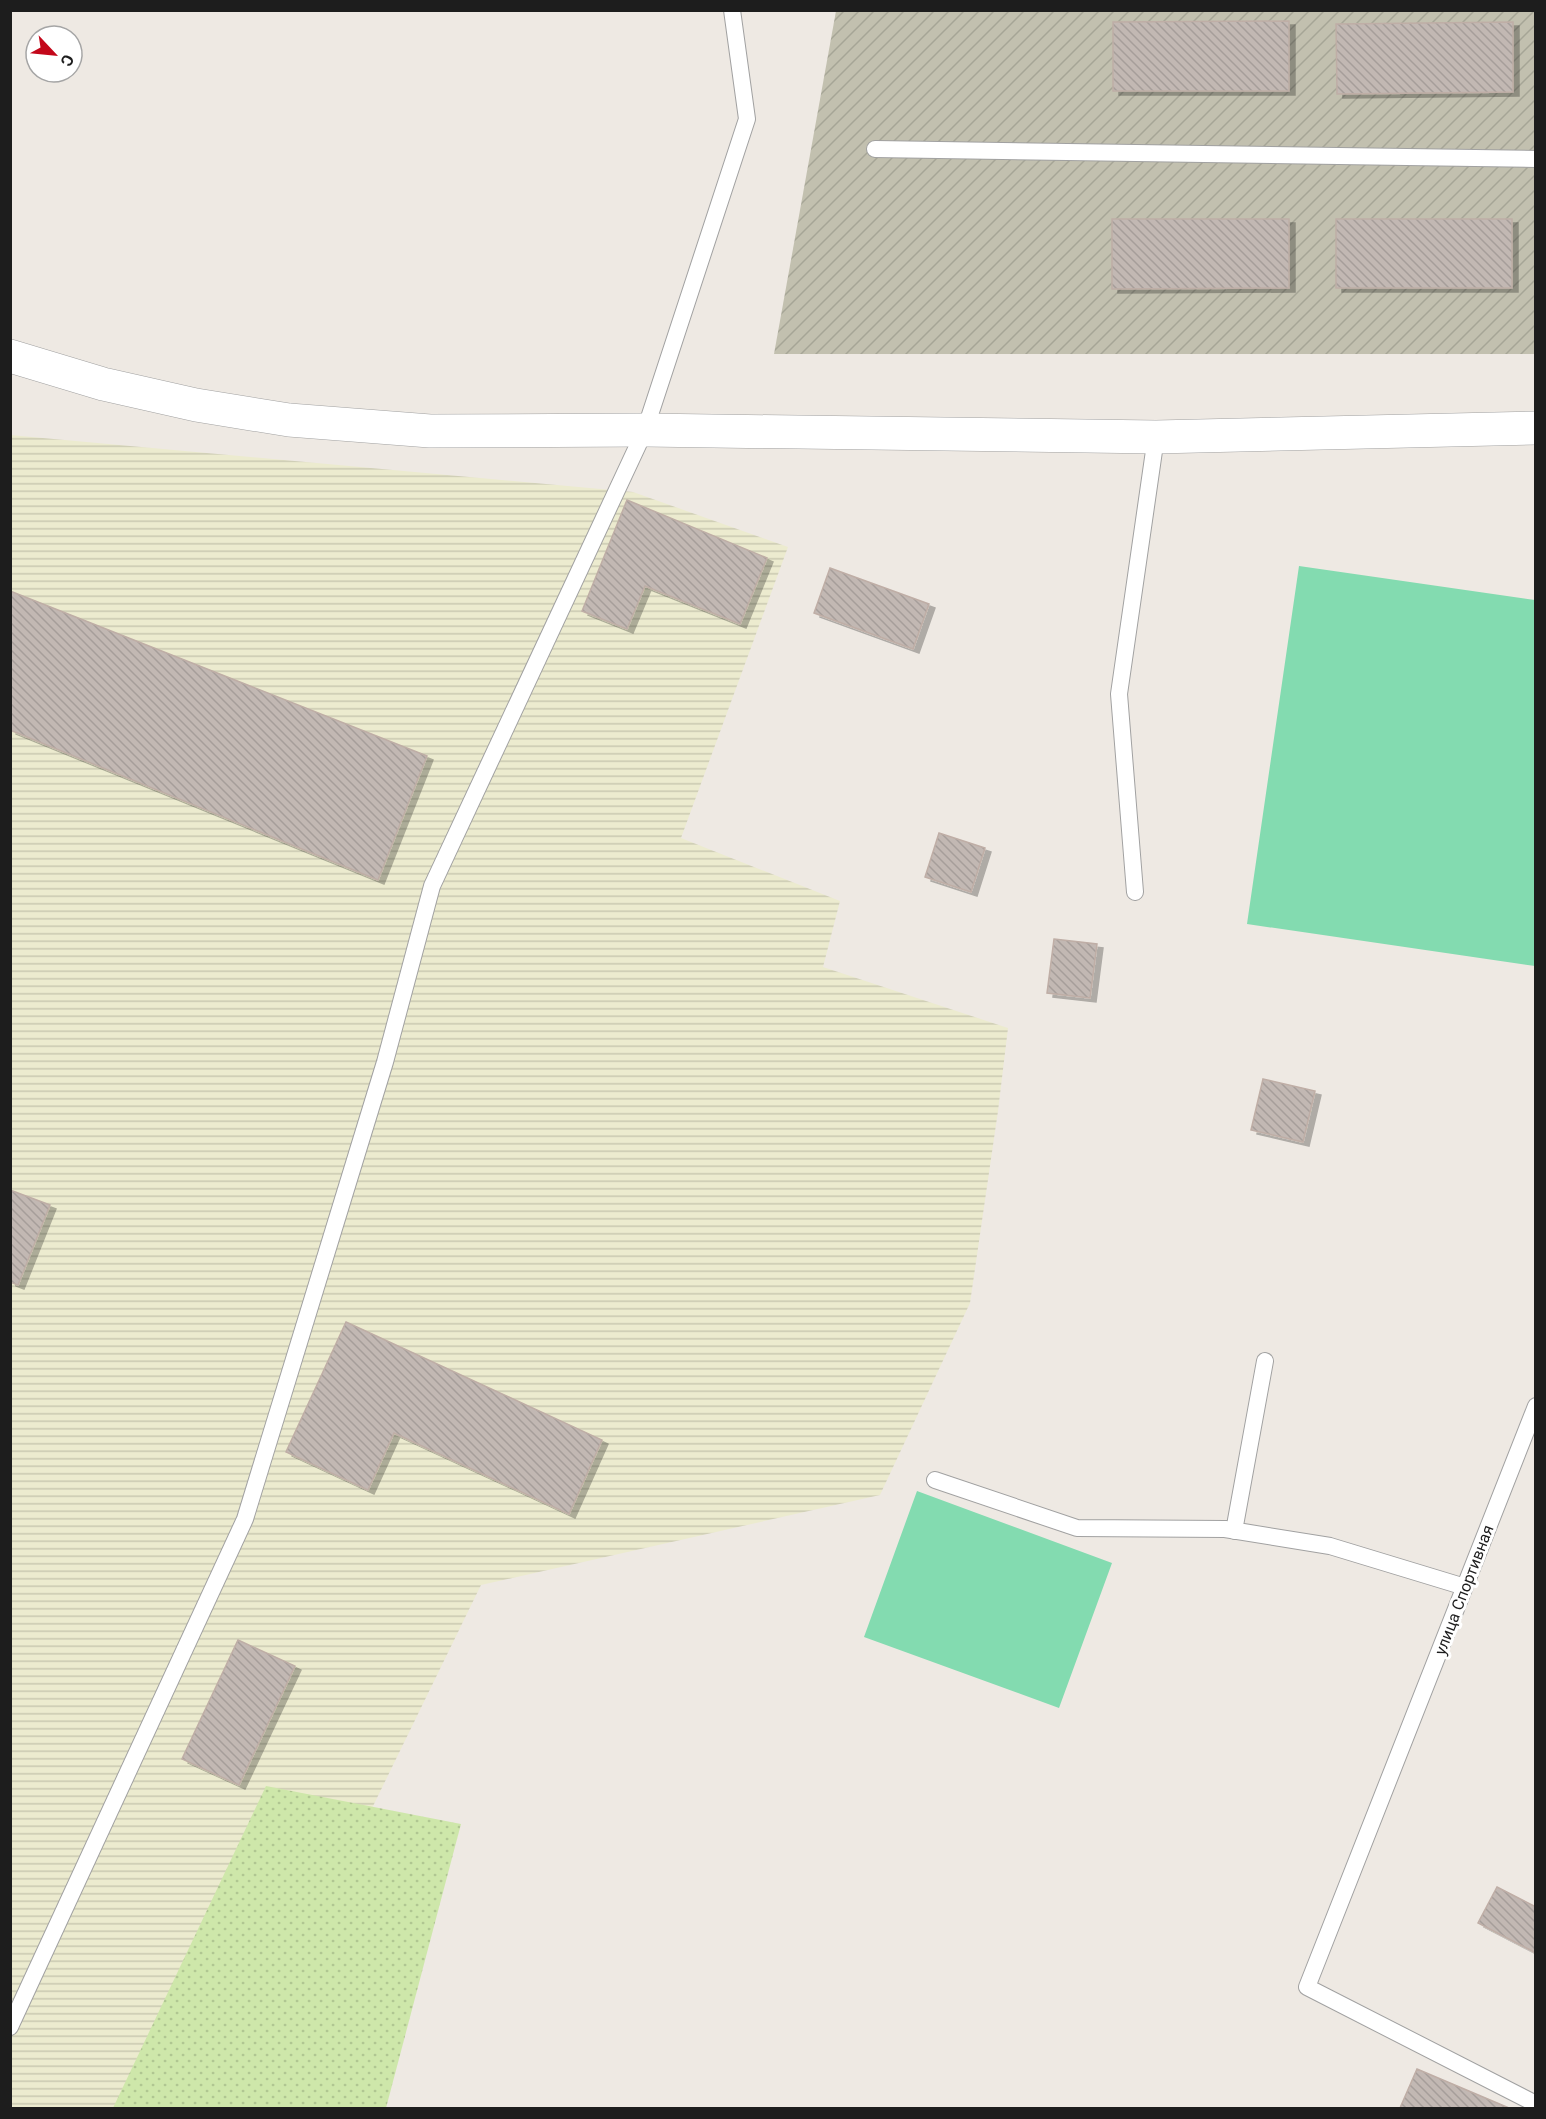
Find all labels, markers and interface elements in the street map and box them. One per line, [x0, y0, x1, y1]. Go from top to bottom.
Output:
north arrow [24, 24, 84, 84]
text: С [56, 51, 78, 69]
street label: улица Спортивная [1430, 1522, 1498, 1658]

